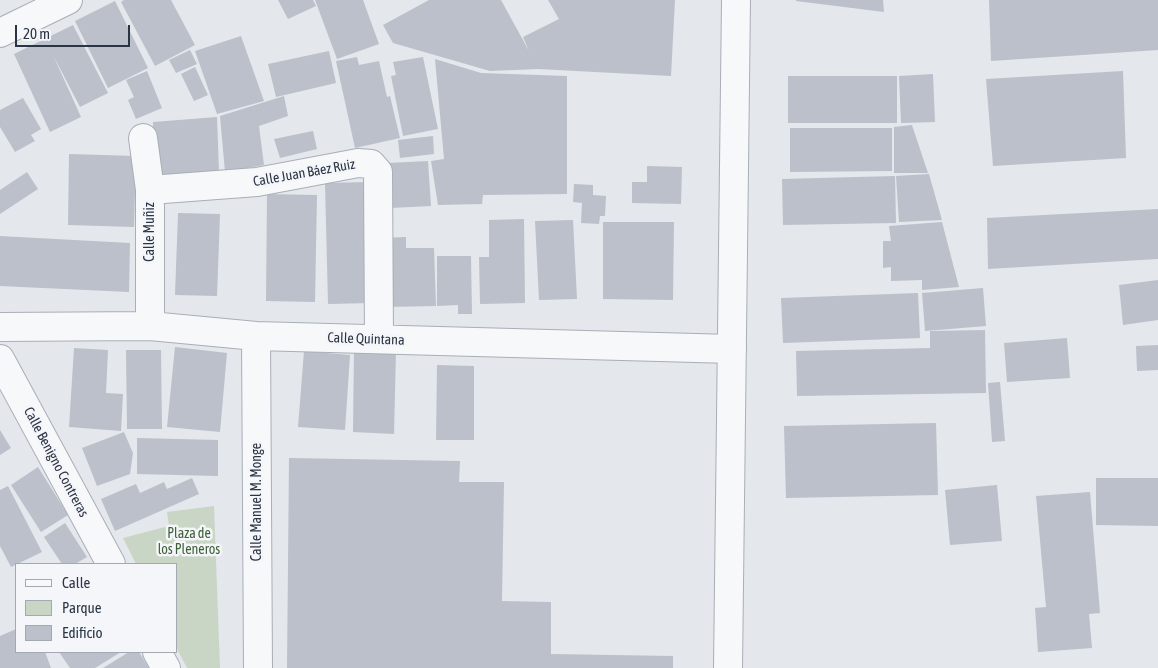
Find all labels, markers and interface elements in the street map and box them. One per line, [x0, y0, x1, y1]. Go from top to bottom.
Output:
scale bar [18, 15, 132, 47]
text: 20 m [23, 25, 50, 42]
street label: Calle Juan Báez Ruiz [252, 156, 356, 190]
street label: Calle Muñiz [142, 202, 158, 262]
street label: Calle Quintana [327, 329, 405, 349]
street label: Calle Benigno Contreras [20, 404, 92, 520]
street label: Calle Manuel M. Monge [249, 443, 265, 561]
park label: Plaza de los Pleneros [158, 526, 220, 558]
legend [15, 563, 178, 653]
text: Calle [62, 574, 90, 591]
text: Parque [62, 599, 102, 616]
text: Edificio [62, 624, 103, 641]

